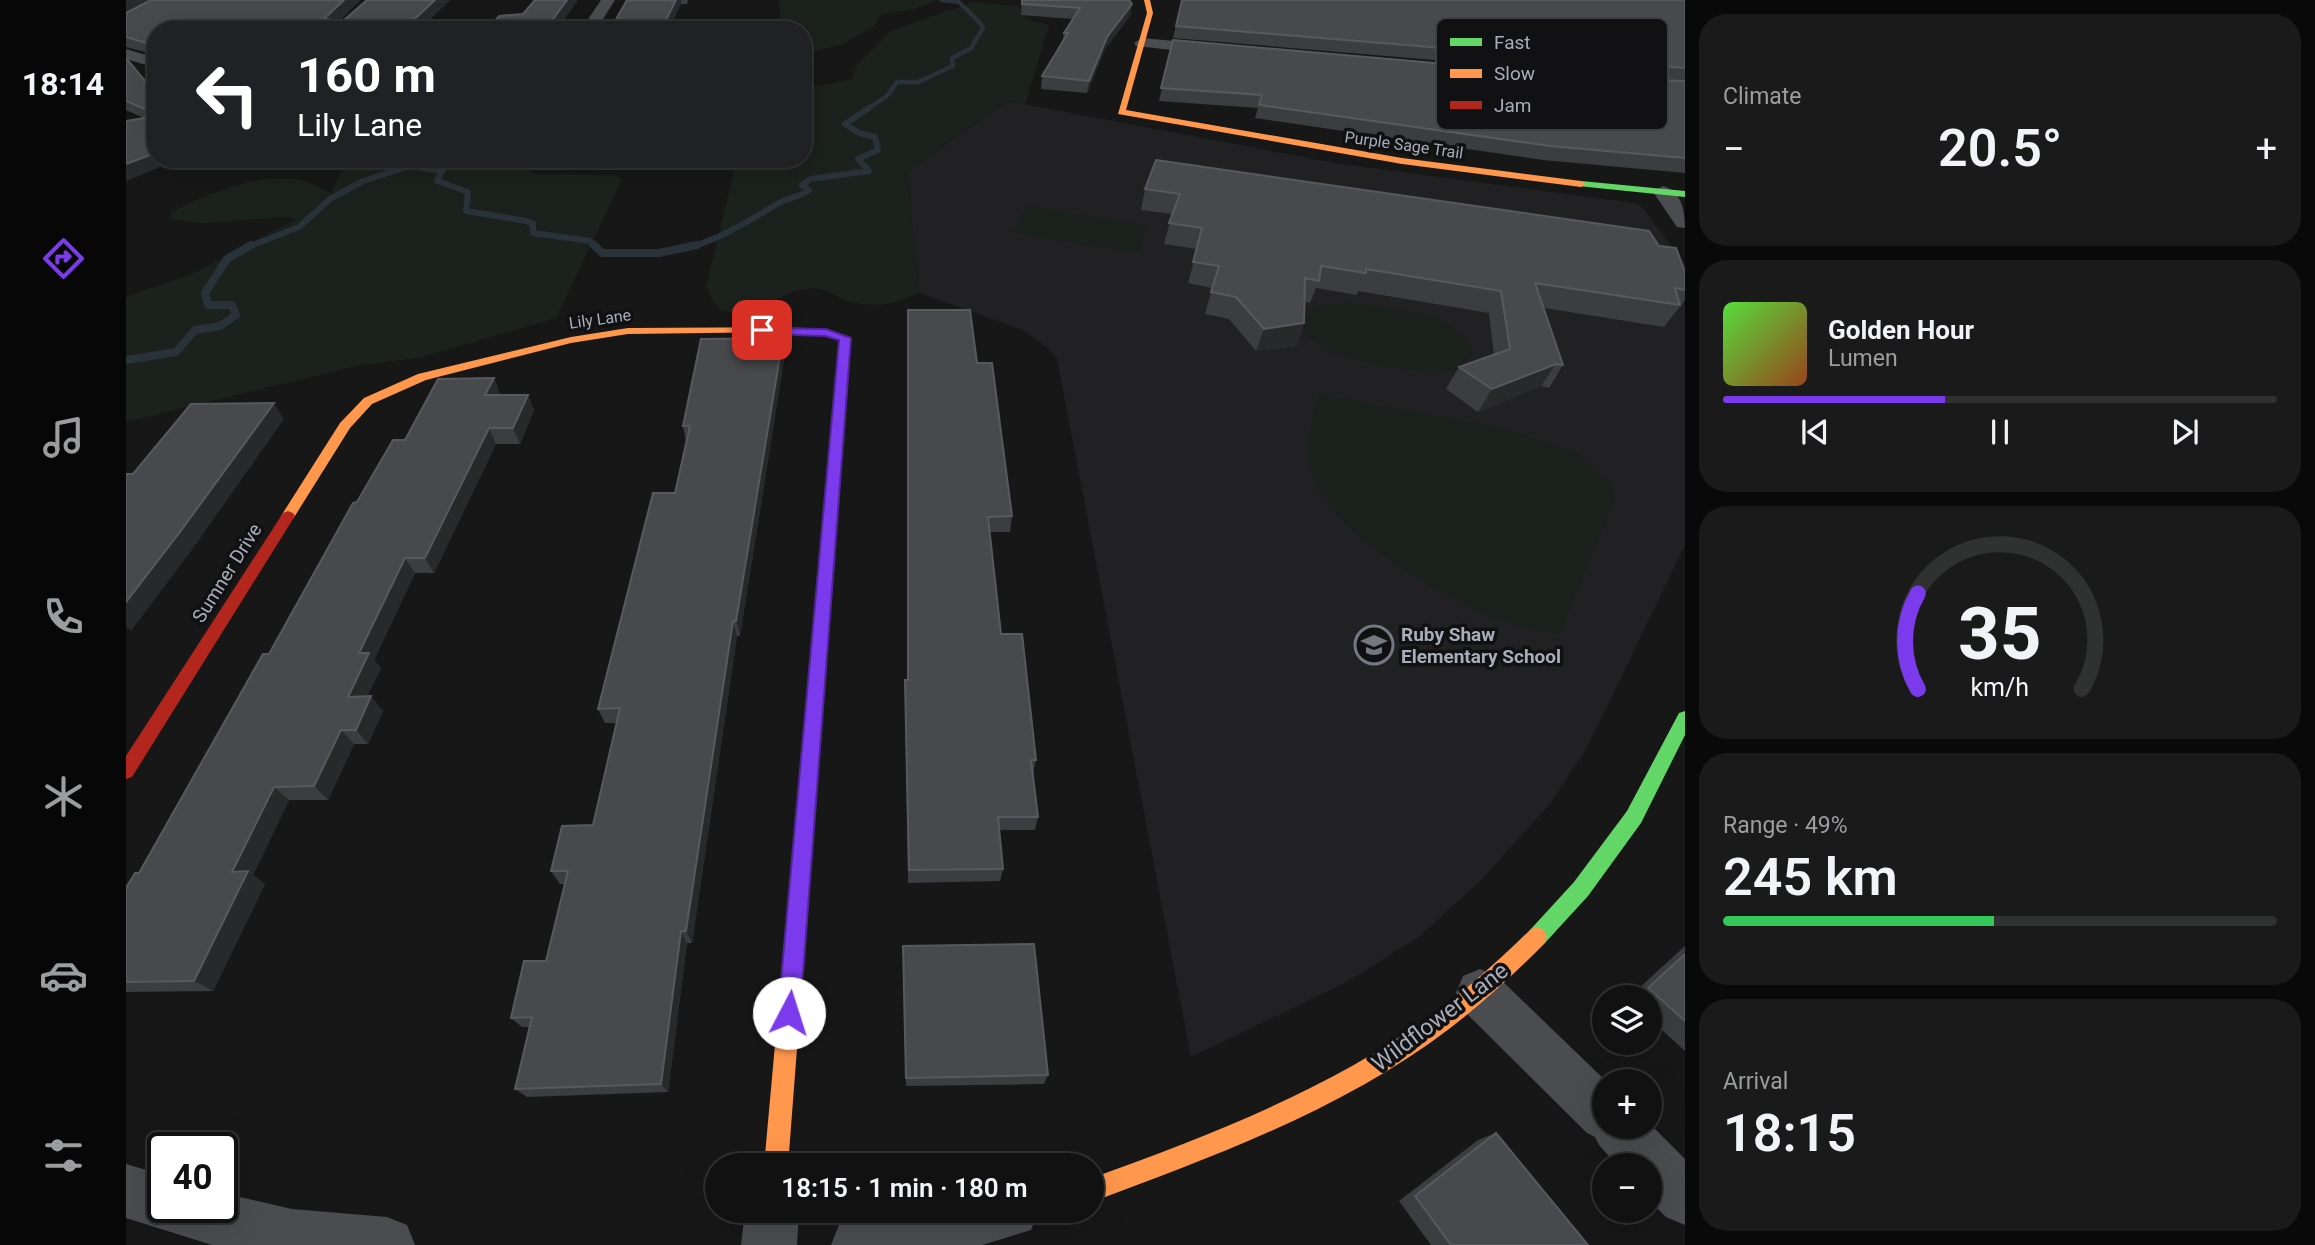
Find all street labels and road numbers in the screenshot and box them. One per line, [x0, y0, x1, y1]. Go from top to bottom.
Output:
street label: Purple Sage Trail [1343, 127, 1465, 163]
street label: Lily Lane [568, 305, 632, 333]
street label: Sumner Drive [187, 519, 267, 627]
street label: Wildflower Lane [1367, 957, 1513, 1077]

